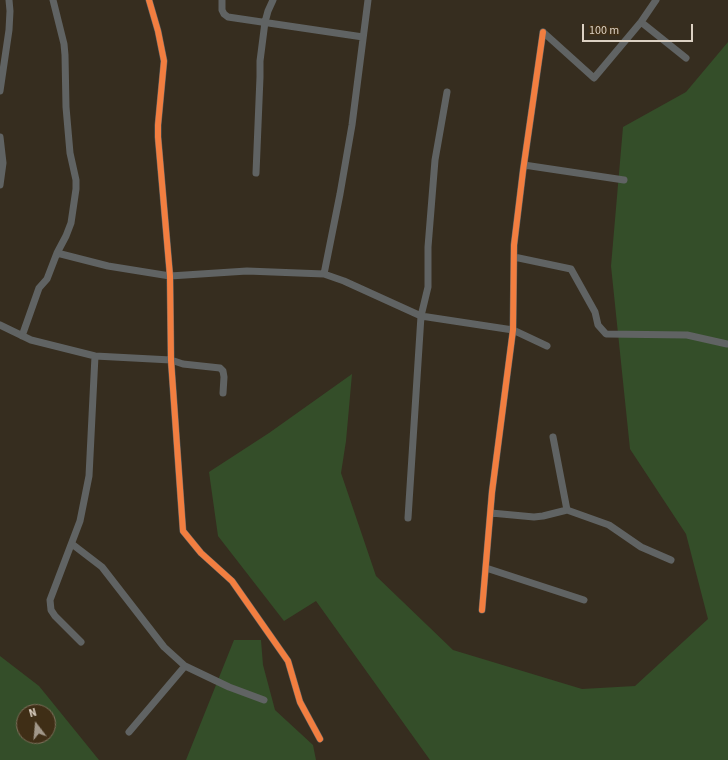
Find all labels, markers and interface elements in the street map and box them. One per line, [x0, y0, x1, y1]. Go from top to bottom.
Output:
scale bar [584, 16, 695, 42]
text: 100 m [589, 22, 619, 39]
north arrow [16, 704, 56, 744]
text: N [27, 705, 38, 721]

